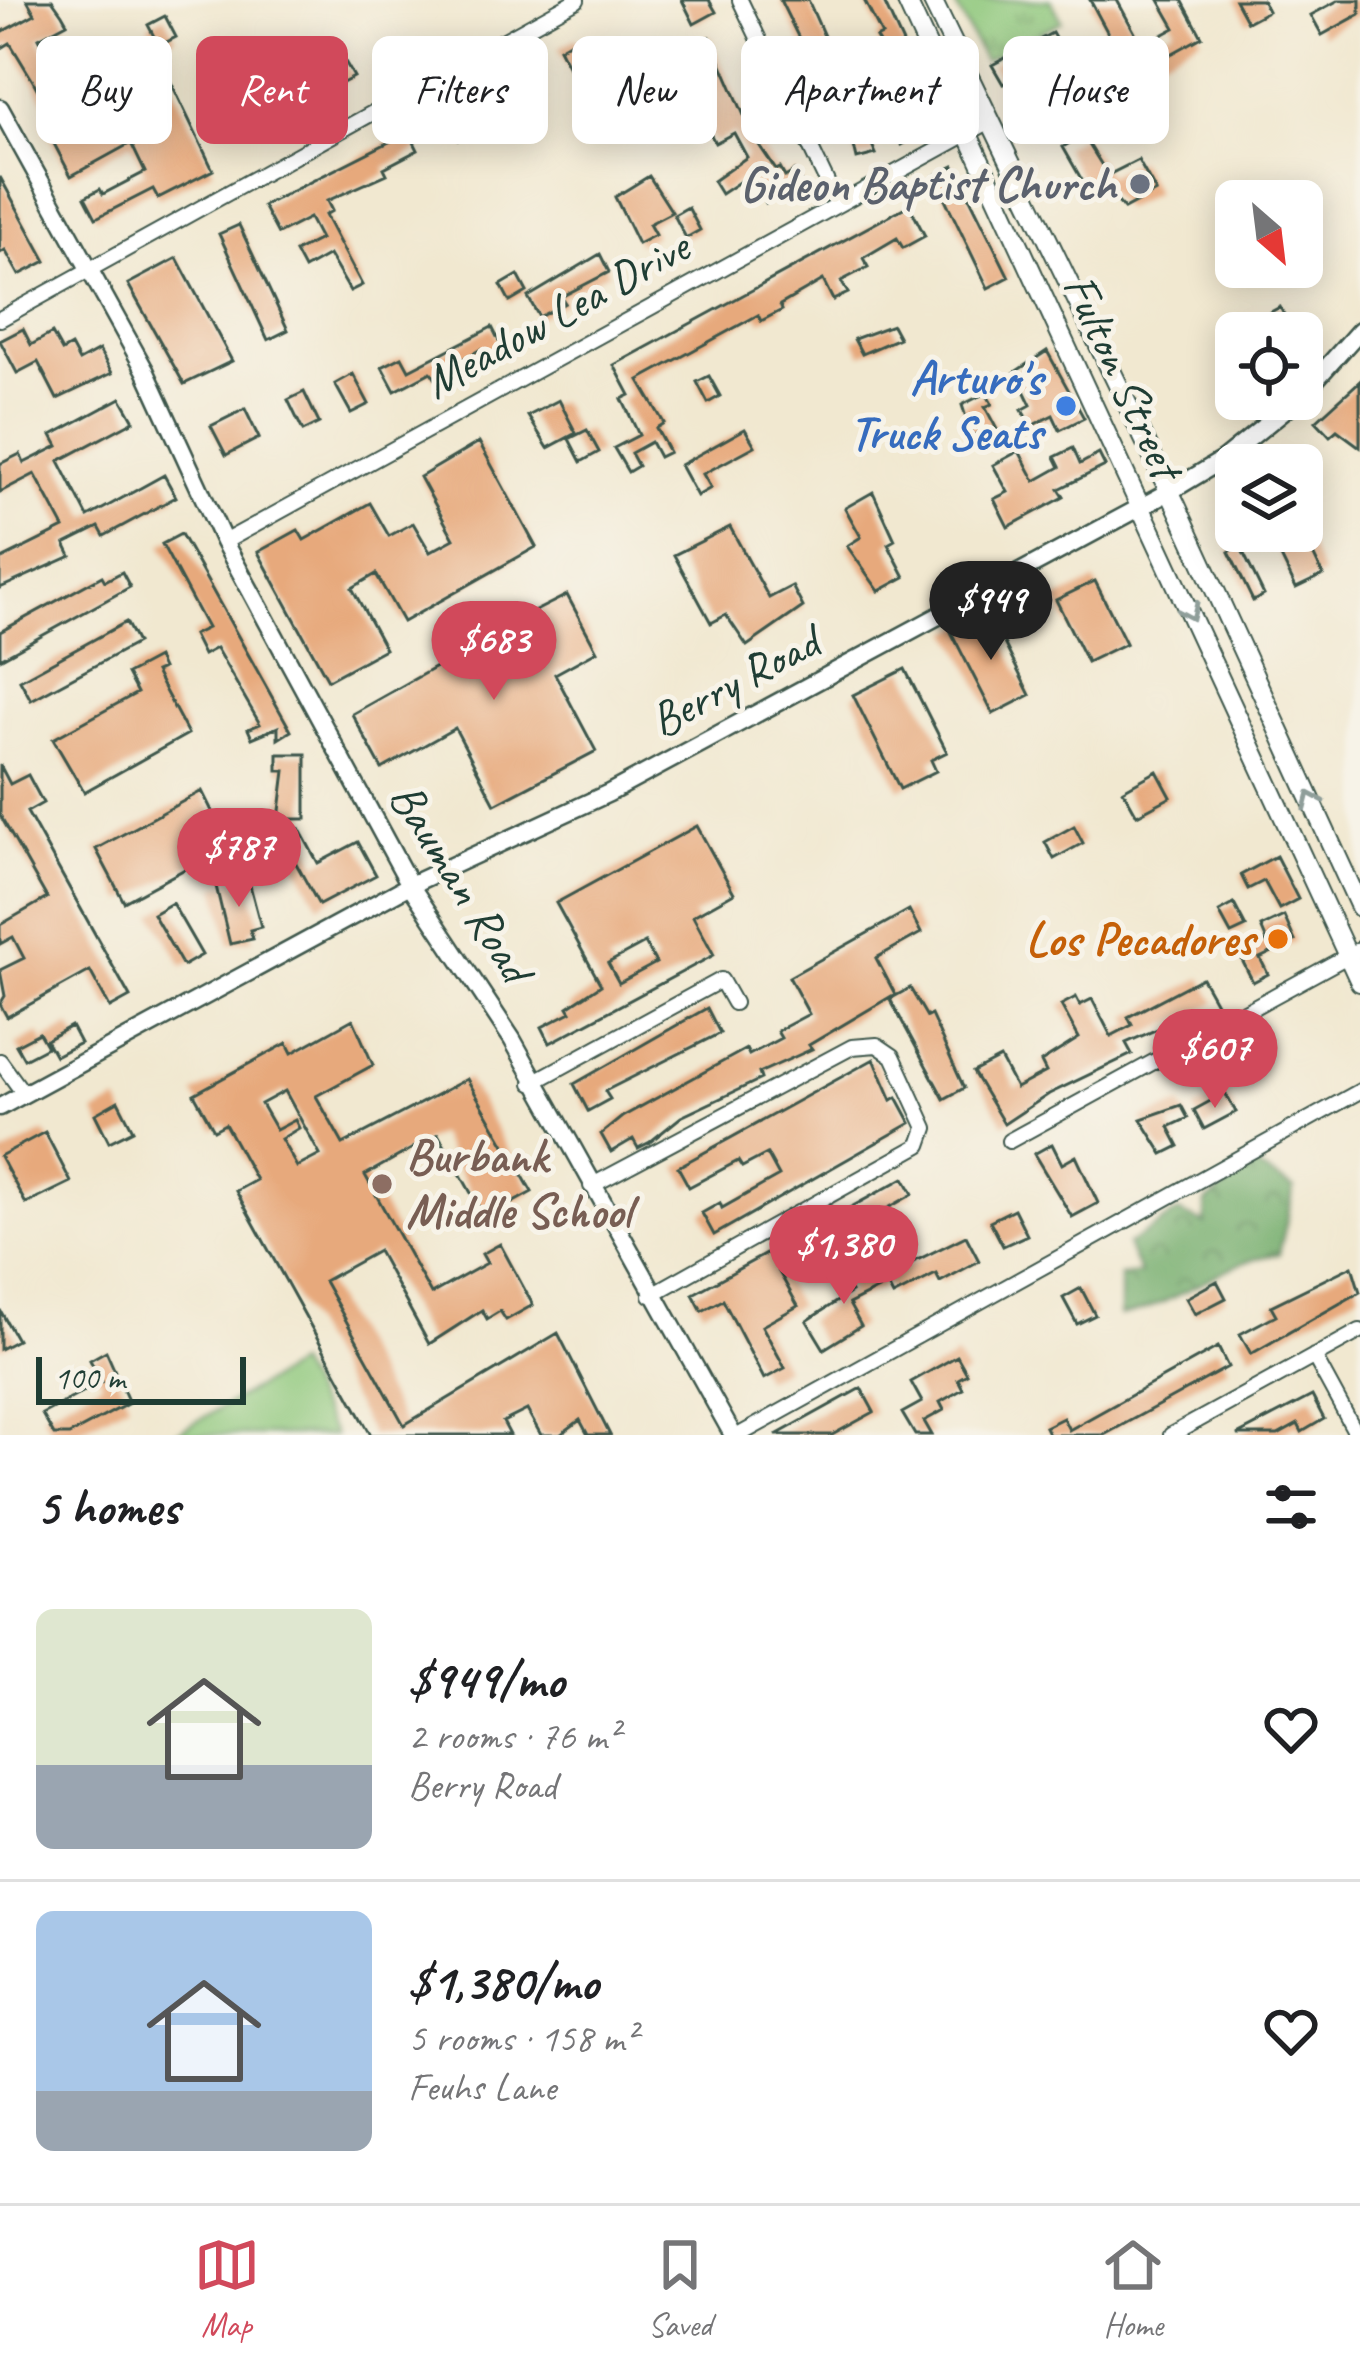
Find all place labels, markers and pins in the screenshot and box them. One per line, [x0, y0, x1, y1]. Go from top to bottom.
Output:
place label: Gideon Baptist Church [740, 154, 1118, 214]
marker: Gideon Baptist Church [1127, 171, 1153, 197]
place label: Arturo's Truck Seats [849, 348, 1047, 463]
marker: Arturo's Truck Seats [1053, 393, 1079, 419]
pin: $949 [920, 561, 1062, 663]
pin: $683 [423, 601, 565, 703]
pin: $787 [168, 808, 310, 910]
place label: Los Pecadores [1026, 909, 1259, 969]
marker: Los Pecadores [1265, 926, 1291, 952]
pin: $607 [1144, 1009, 1286, 1111]
place label: Burbank Middle School [406, 1126, 640, 1241]
marker: Burbank Middle School [369, 1171, 395, 1197]
pin: $1,380 [746, 1205, 942, 1307]

